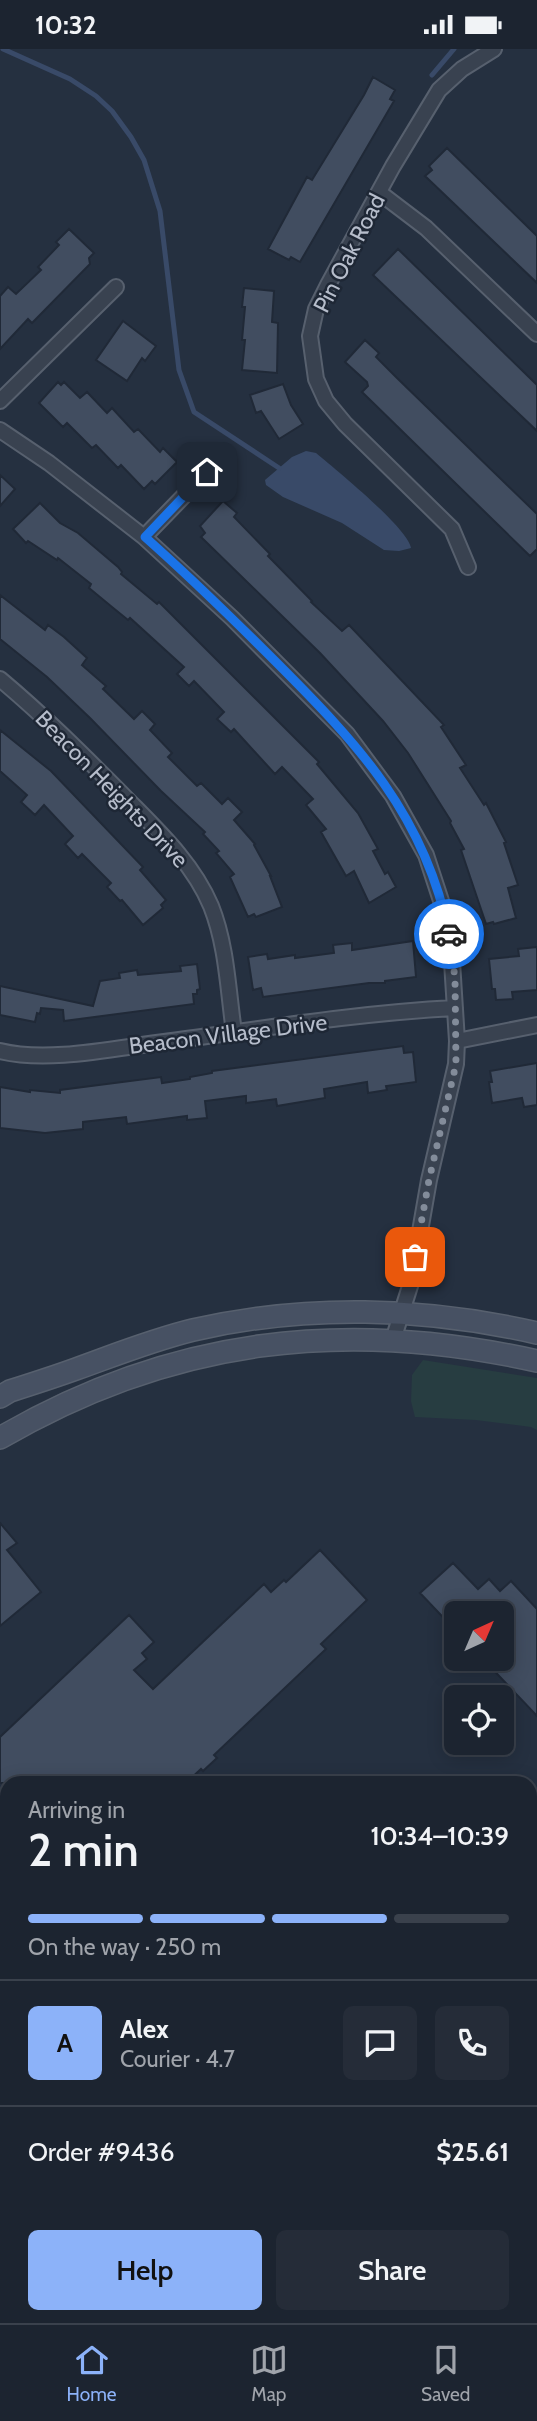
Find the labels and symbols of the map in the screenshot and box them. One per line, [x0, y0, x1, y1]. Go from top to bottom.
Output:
street label: Pin Oak Road [307, 189, 391, 317]
pin [177, 442, 237, 502]
street label: Beacon Heights Drive [30, 705, 194, 874]
courier [414, 899, 484, 969]
street label: Beacon Village Drive [127, 1008, 329, 1060]
pin [385, 1227, 445, 1287]
north arrow [444, 1601, 514, 1671]

